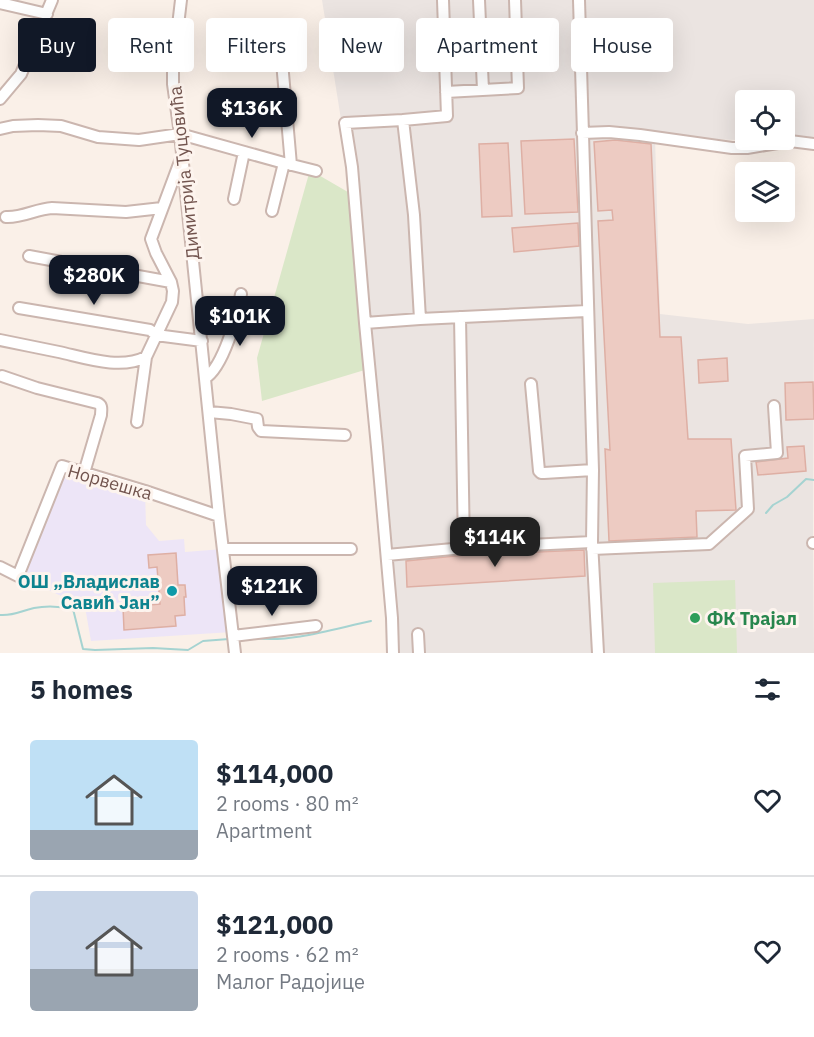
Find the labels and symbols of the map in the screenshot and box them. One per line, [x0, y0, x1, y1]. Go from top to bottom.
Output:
street label: Димитрија Туцовића [163, 85, 205, 261]
pin: $136K [210, 88, 294, 139]
pin: $280K [52, 255, 136, 306]
pin: $101K [198, 296, 282, 347]
street label: Норвешка [65, 459, 155, 505]
pin: $114K [453, 517, 537, 568]
pin: $121K [230, 566, 314, 617]
place label: ОШ „Владислав Савић Јан” [18, 570, 160, 614]
marker: ОШ „Владислав Савић Јан” [165, 584, 179, 598]
place label: ФК Трајал [707, 607, 797, 630]
marker: ФК Трајал [688, 611, 702, 625]

